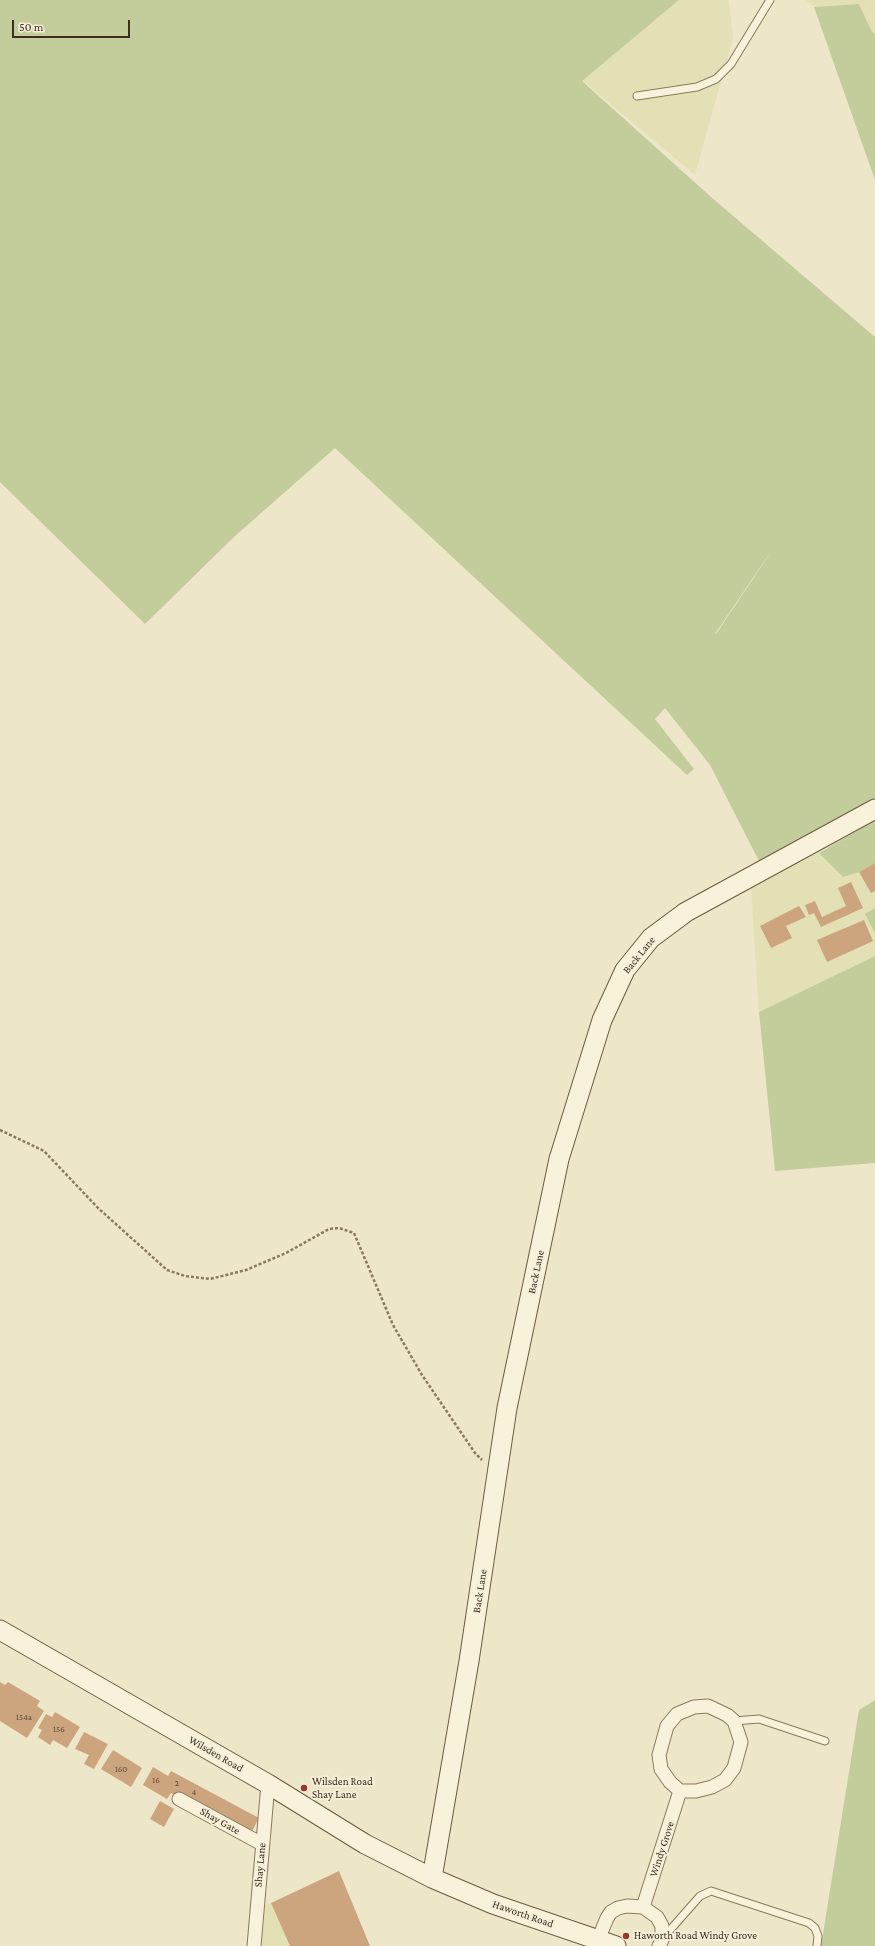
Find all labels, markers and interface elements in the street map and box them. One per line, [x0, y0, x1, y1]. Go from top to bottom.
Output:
scale bar [14, 12, 132, 38]
text: 50 m [19, 20, 43, 34]
street label: Back Lane [620, 934, 658, 976]
street label: Back Lane [525, 1249, 547, 1295]
street label: Back Lane [470, 1568, 490, 1614]
house number: 154a [16, 1712, 32, 1722]
house number: 156 [53, 1724, 65, 1734]
street label: Wilsden Road [186, 1733, 246, 1775]
house number: 160 [115, 1764, 127, 1774]
house number: 16 [152, 1775, 160, 1785]
place label: Wilsden Road Shay Lane [312, 1775, 373, 1801]
house number: 2 [175, 1778, 179, 1788]
marker: Wilsden Road Shay Lane [299, 1783, 309, 1793]
house number: 4 [192, 1787, 196, 1797]
street label: Shay Gate [198, 1805, 242, 1837]
street label: Windy Grove [647, 1820, 677, 1878]
street label: Shay Lane [251, 1842, 269, 1888]
street label: Haworth Road [491, 1897, 555, 1931]
place label: Haworth Road Windy Grove [634, 1929, 757, 1943]
marker: Haworth Road Windy Grove [621, 1931, 631, 1941]

